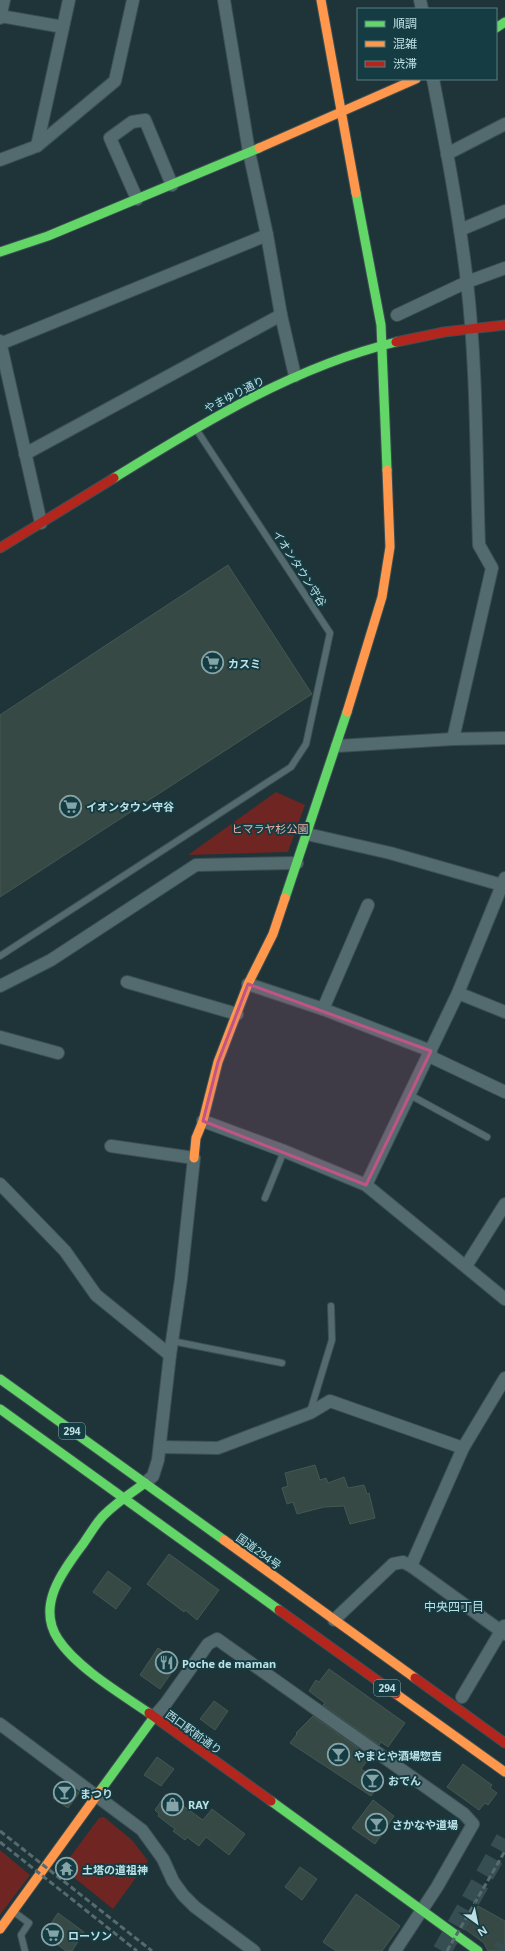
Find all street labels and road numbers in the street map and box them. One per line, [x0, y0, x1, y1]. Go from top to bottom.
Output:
street label: やまゆり通り [201, 372, 267, 416]
street label: イオンタウン守谷 [270, 527, 330, 609]
road number: 294 [59, 1423, 85, 1439]
street label: 国道294号 [234, 1530, 284, 1572]
road number: 294 [374, 1680, 400, 1696]
street label: 西口駅前通り [163, 1707, 225, 1757]

